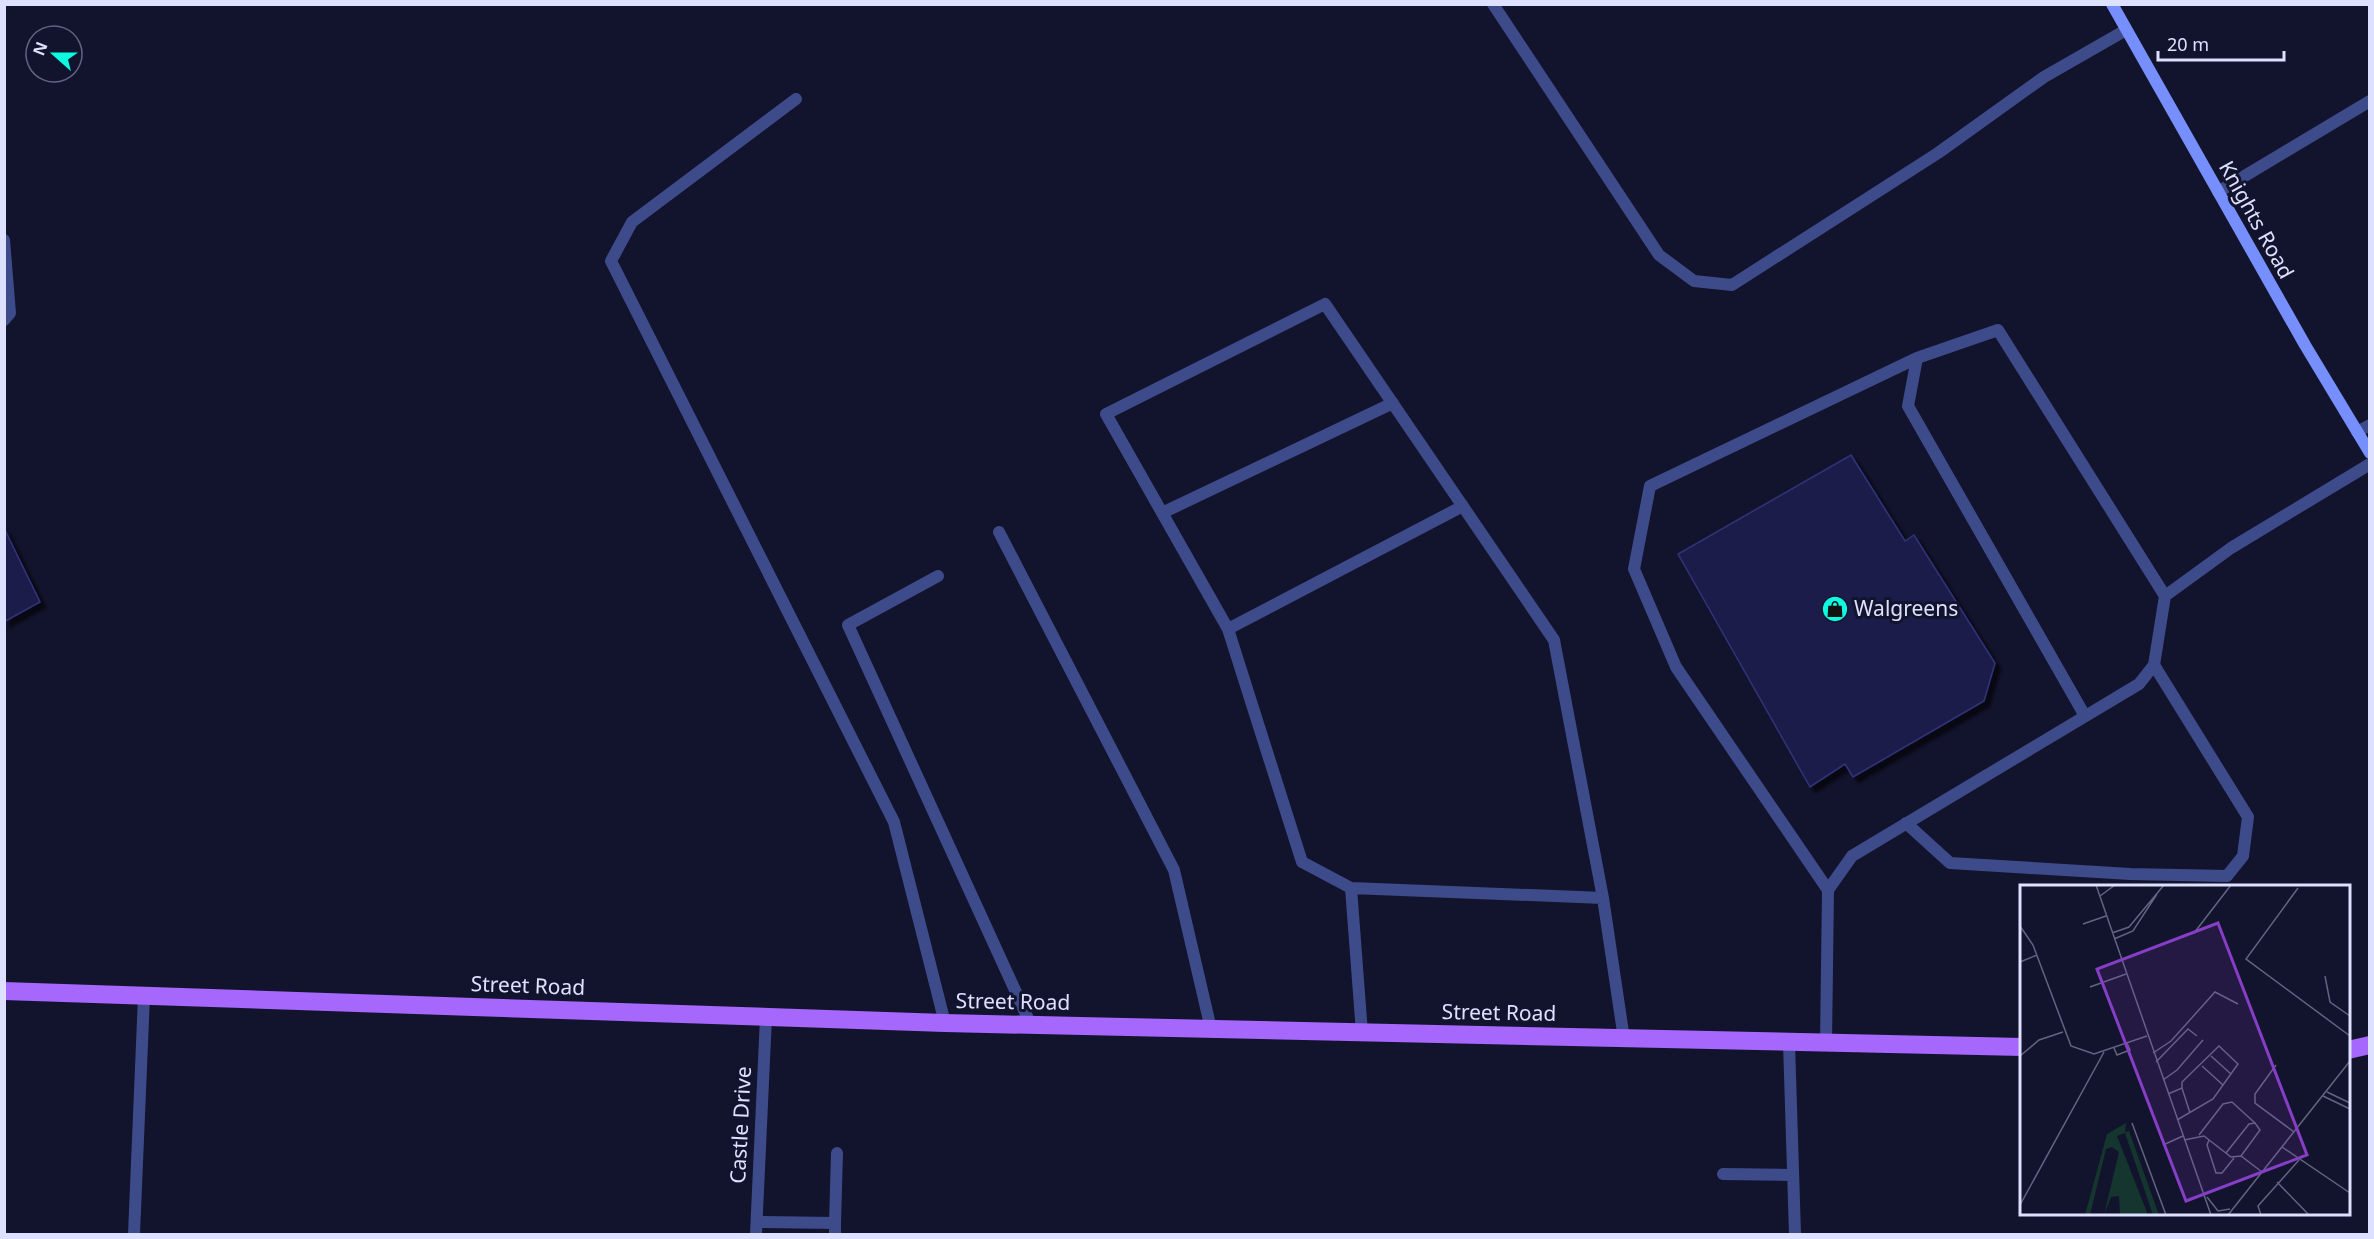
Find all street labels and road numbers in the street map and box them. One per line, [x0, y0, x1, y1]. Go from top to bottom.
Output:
street label: Knights Road [2213, 156, 2301, 284]
street label: Street Road [470, 969, 586, 1001]
street label: Street Road [956, 986, 1071, 1016]
street label: Street Road [1442, 997, 1557, 1027]
street label: Castle Drive [723, 1066, 757, 1184]

